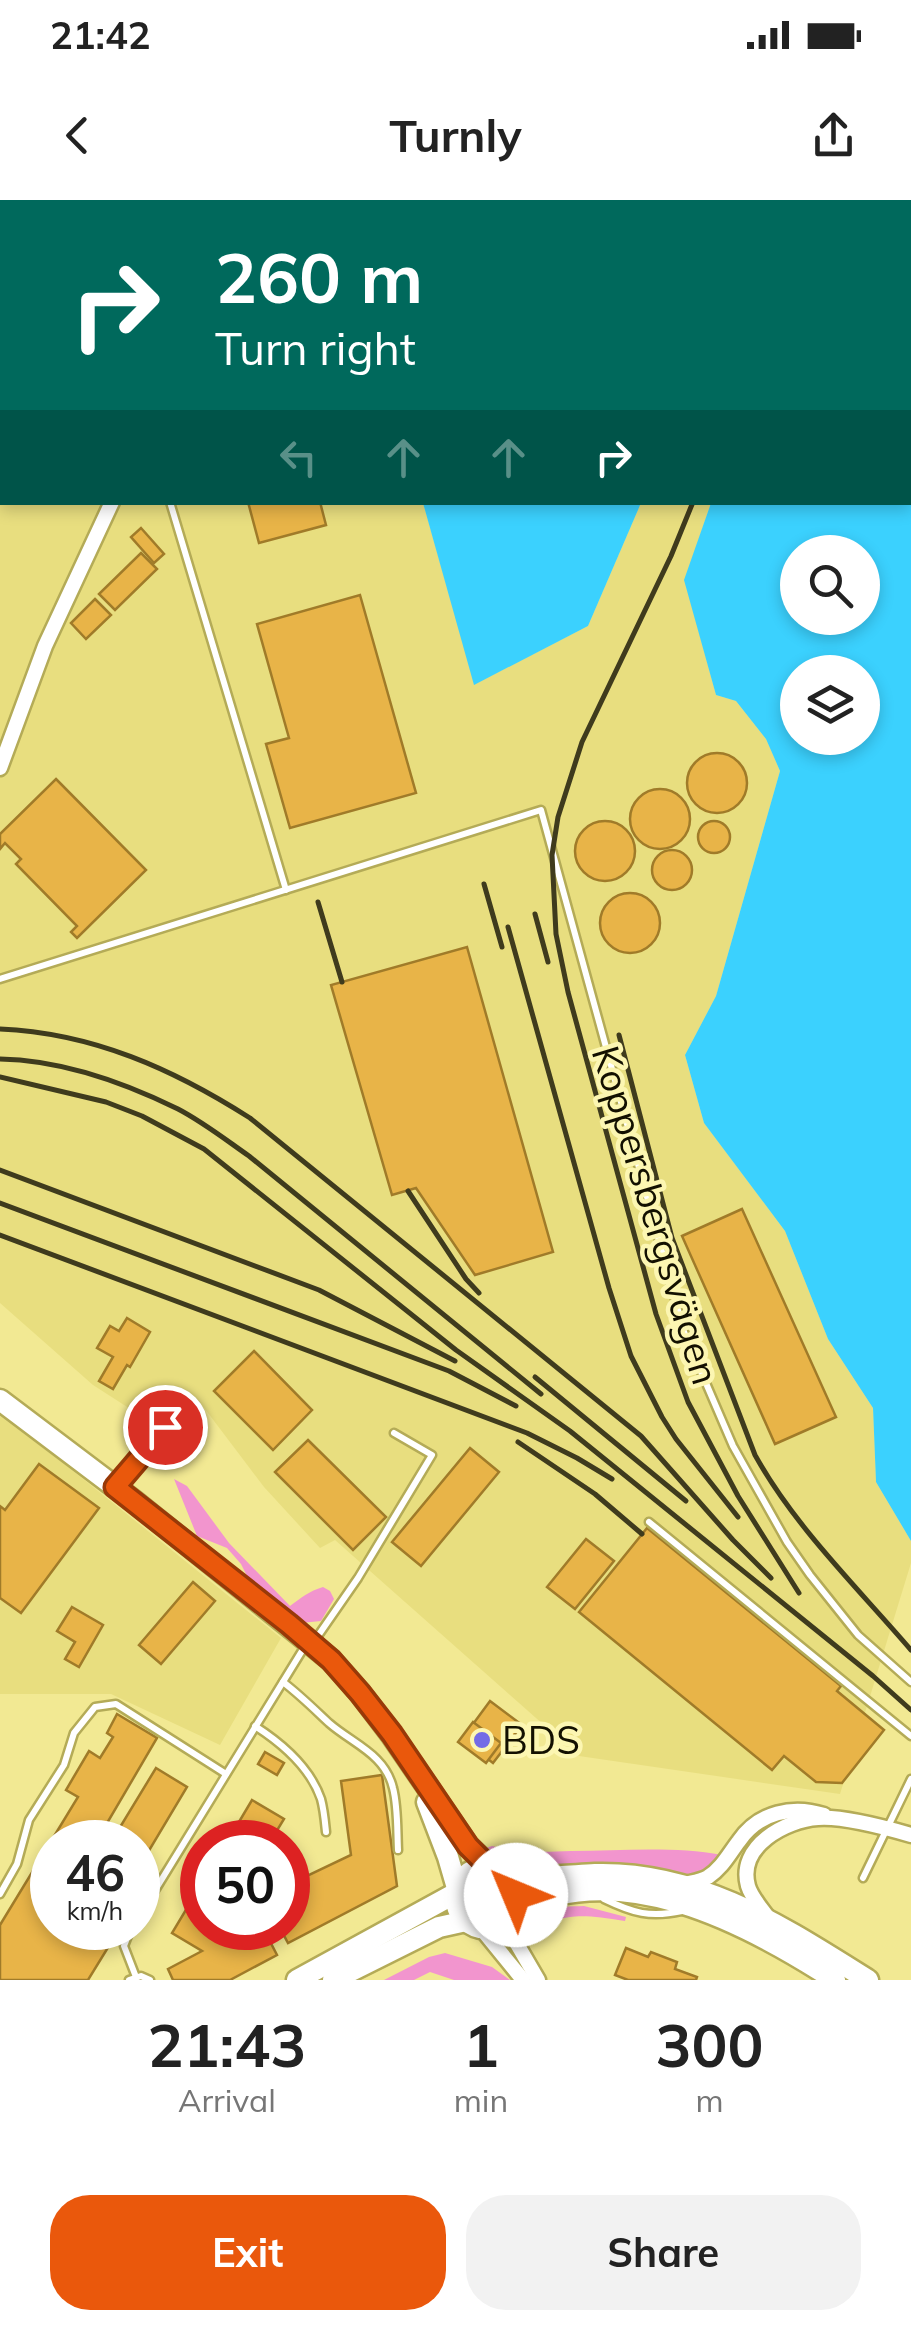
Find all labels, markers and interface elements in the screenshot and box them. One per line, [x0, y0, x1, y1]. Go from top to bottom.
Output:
text: 21:42 [50, 11, 151, 59]
text: Turnly [389, 107, 522, 163]
icon: back [50, 108, 105, 163]
icon: share [806, 108, 861, 163]
text: 260 m [215, 233, 423, 321]
icon: right [50, 240, 180, 370]
text: Turn right [215, 320, 416, 376]
icon: left [271, 430, 326, 485]
icon: ahead [376, 430, 431, 485]
icon: ahead [481, 430, 536, 485]
icon: right [586, 430, 641, 485]
map controls [780, 535, 880, 755]
button: search [780, 535, 880, 635]
button: layers [780, 655, 880, 755]
street label: Koppersbergsvägen [582, 1040, 730, 1390]
pin [123, 1385, 208, 1470]
icon: arrive [138, 1400, 193, 1455]
place label: BDS [502, 1716, 580, 1764]
marker: BDS [471, 1729, 493, 1751]
speed limit sign: 50 [180, 1820, 310, 1950]
text: 46 [65, 1841, 125, 1904]
position arrow [464, 1843, 568, 1947]
text: km/h [67, 1895, 123, 1926]
text: 21:43 [147, 2007, 306, 2082]
text: 1 [463, 2007, 499, 2082]
text: 300 [656, 2007, 764, 2082]
text: Arrival [178, 2080, 276, 2120]
text: min [454, 2080, 508, 2120]
text: m [696, 2080, 724, 2120]
button: Exit [50, 2195, 446, 2310]
button: Share [466, 2195, 861, 2310]

